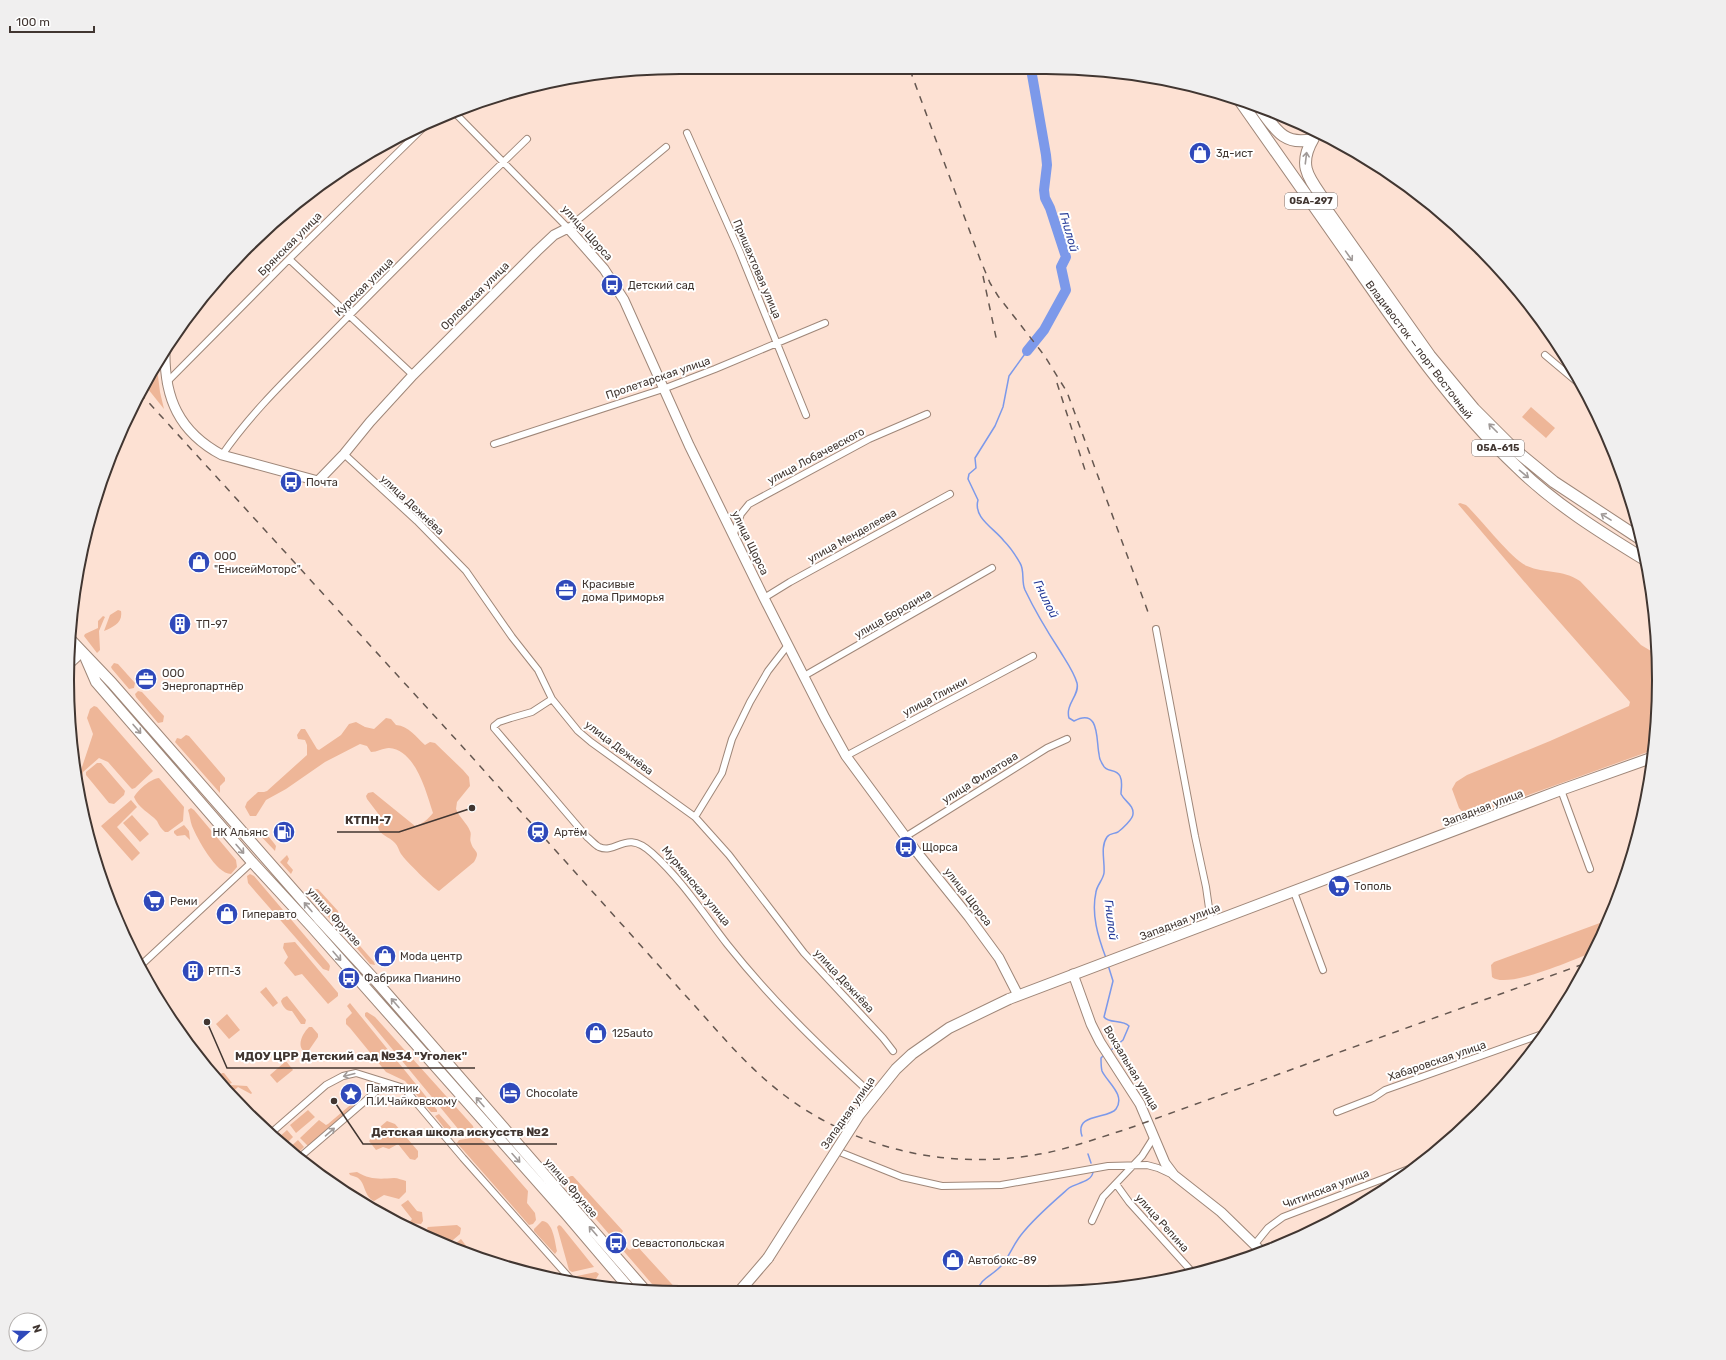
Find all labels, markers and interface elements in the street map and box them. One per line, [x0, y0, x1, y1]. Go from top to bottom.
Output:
scale bar [10, 8, 94, 34]
text: 100 m [16, 15, 50, 29]
shop icon: 3д-ист [1187, 140, 1213, 166]
place label: 3д-ист [1216, 147, 1253, 160]
one-way arrow [1302, 152, 1310, 165]
road number: 05А-297 [1285, 193, 1337, 209]
street label: улица Щорса [559, 203, 615, 263]
street label: Брянская улица [255, 209, 325, 279]
water label: Гнилой [1057, 210, 1081, 254]
street label: Пришахтовая улица [730, 218, 784, 320]
one-way arrow [1345, 250, 1353, 261]
street label: Курская улица [332, 255, 396, 319]
street label: Орловская улица [438, 259, 512, 333]
bus stop icon: Детский сад [599, 272, 625, 298]
street label: Владивосток — порт Восточный [1363, 278, 1475, 422]
place label: Детский сад [628, 279, 695, 292]
street label: Пролетарская улица [604, 354, 712, 402]
one-way arrow [1488, 423, 1498, 433]
street label: улица Лобачевского [765, 425, 867, 487]
road number: 05А-615 [1472, 440, 1524, 456]
bus stop icon: Почта [278, 469, 304, 495]
one-way arrow [1519, 469, 1530, 478]
street label: улица Дежнёва [378, 472, 446, 538]
place label: Почта [306, 476, 338, 489]
street label: улица Менделеева [805, 506, 899, 566]
street label: улица Щорса [729, 509, 771, 577]
one-way arrow [1601, 513, 1612, 521]
shop icon: ООО "ЕнисейМоторс" [186, 549, 212, 575]
place label: ООО "ЕнисейМоторс" [214, 550, 301, 576]
office icon: Красивые дома Приморья [553, 577, 579, 603]
place label: Красивые дома Приморья [582, 578, 664, 604]
water label: Гнилой [1031, 578, 1061, 620]
street label: улица Бородина [852, 587, 934, 641]
building icon: ТП-97 [167, 611, 193, 637]
place label: ТП-97 [196, 618, 228, 631]
office icon: ООО Энергопартнёр [133, 666, 159, 692]
place label: ООО Энергопартнёр [162, 667, 244, 693]
street label: улица Глинки [901, 675, 969, 719]
street label: улица Дежнёва [582, 718, 656, 778]
one-way arrow [132, 724, 141, 734]
street label: улица Филатова [940, 749, 1020, 807]
street label: Западная улица [1441, 787, 1525, 829]
callout: КТПН-7 [337, 808, 399, 832]
text: КТПН-7 [345, 813, 391, 827]
fuel station icon: НК Альянс [271, 819, 297, 845]
station icon: Артём [525, 819, 551, 845]
place label: НК Альянс [212, 826, 268, 839]
place label: Артём [554, 826, 587, 839]
bus stop icon: Щорса [893, 834, 919, 860]
place label: Щорса [922, 841, 958, 854]
one-way arrow [236, 844, 245, 854]
street label: Мурманская улица [659, 844, 733, 928]
street label: улица Щорса [941, 865, 995, 929]
supermarket icon: Тополь [1326, 873, 1352, 899]
place label: Тополь [1354, 880, 1392, 893]
street label: улица Фрунзе [304, 885, 364, 949]
supermarket icon: Реми [141, 888, 167, 914]
place label: Реми [170, 895, 197, 908]
water label: Гнилой [1102, 899, 1120, 941]
shop icon: Гиперавто [214, 901, 240, 927]
street label: Западная улица [1138, 901, 1222, 943]
one-way arrow [304, 902, 313, 912]
place label: Гиперавто [242, 908, 297, 921]
shop icon: Moda центр [372, 943, 398, 969]
street label: улица Дежнёва [811, 947, 877, 1015]
place label: Moda центр [400, 950, 462, 963]
one-way arrow [332, 951, 341, 961]
building icon: РТП-3 [180, 958, 206, 984]
place label: РТП-3 [208, 965, 241, 978]
bus stop icon: Фабрика Пианино [336, 965, 362, 991]
place label: Фабрика Пианино [364, 972, 461, 985]
one-way arrow [390, 998, 399, 1009]
shop icon: 125auto [583, 1020, 609, 1046]
street label: Вокзальная улица [1101, 1023, 1161, 1113]
place label: 125auto [612, 1027, 653, 1040]
street label: Хабаровская улица [1386, 1038, 1488, 1084]
callout: МДОУ ЦРР Детский сад №34 "Уголек" [227, 1044, 475, 1068]
text: МДОУ ЦРР Детский сад №34 "Уголек" [235, 1049, 467, 1063]
one-way arrow [342, 1071, 355, 1079]
street label: Западная улица [818, 1074, 878, 1152]
hotel icon: Chocolate [497, 1080, 523, 1106]
place icon: Памятник П.И.Чайковскому [338, 1081, 364, 1107]
place label: Памятник П.И.Чайковскому [366, 1082, 457, 1108]
place label: Chocolate [526, 1087, 578, 1100]
one-way arrow [475, 1096, 484, 1107]
callout: Детская школа искусств №2 [363, 1120, 557, 1144]
text: Детская школа искусств №2 [371, 1125, 549, 1139]
one-way arrow [324, 1128, 334, 1137]
one-way arrow [512, 1152, 521, 1163]
street label: улица Фрунзе [542, 1156, 600, 1220]
street label: Читинская улица [1281, 1167, 1371, 1211]
street label: улица Репина [1133, 1191, 1191, 1255]
one-way arrow [588, 1226, 597, 1237]
bus stop icon: Севастопольская [603, 1230, 629, 1256]
place label: Севастопольская [632, 1237, 724, 1250]
shop icon: Автобокс-89 [940, 1247, 966, 1273]
place label: Автобокс-89 [968, 1254, 1037, 1267]
north arrow [8, 1312, 48, 1352]
text: N [29, 1323, 44, 1335]

